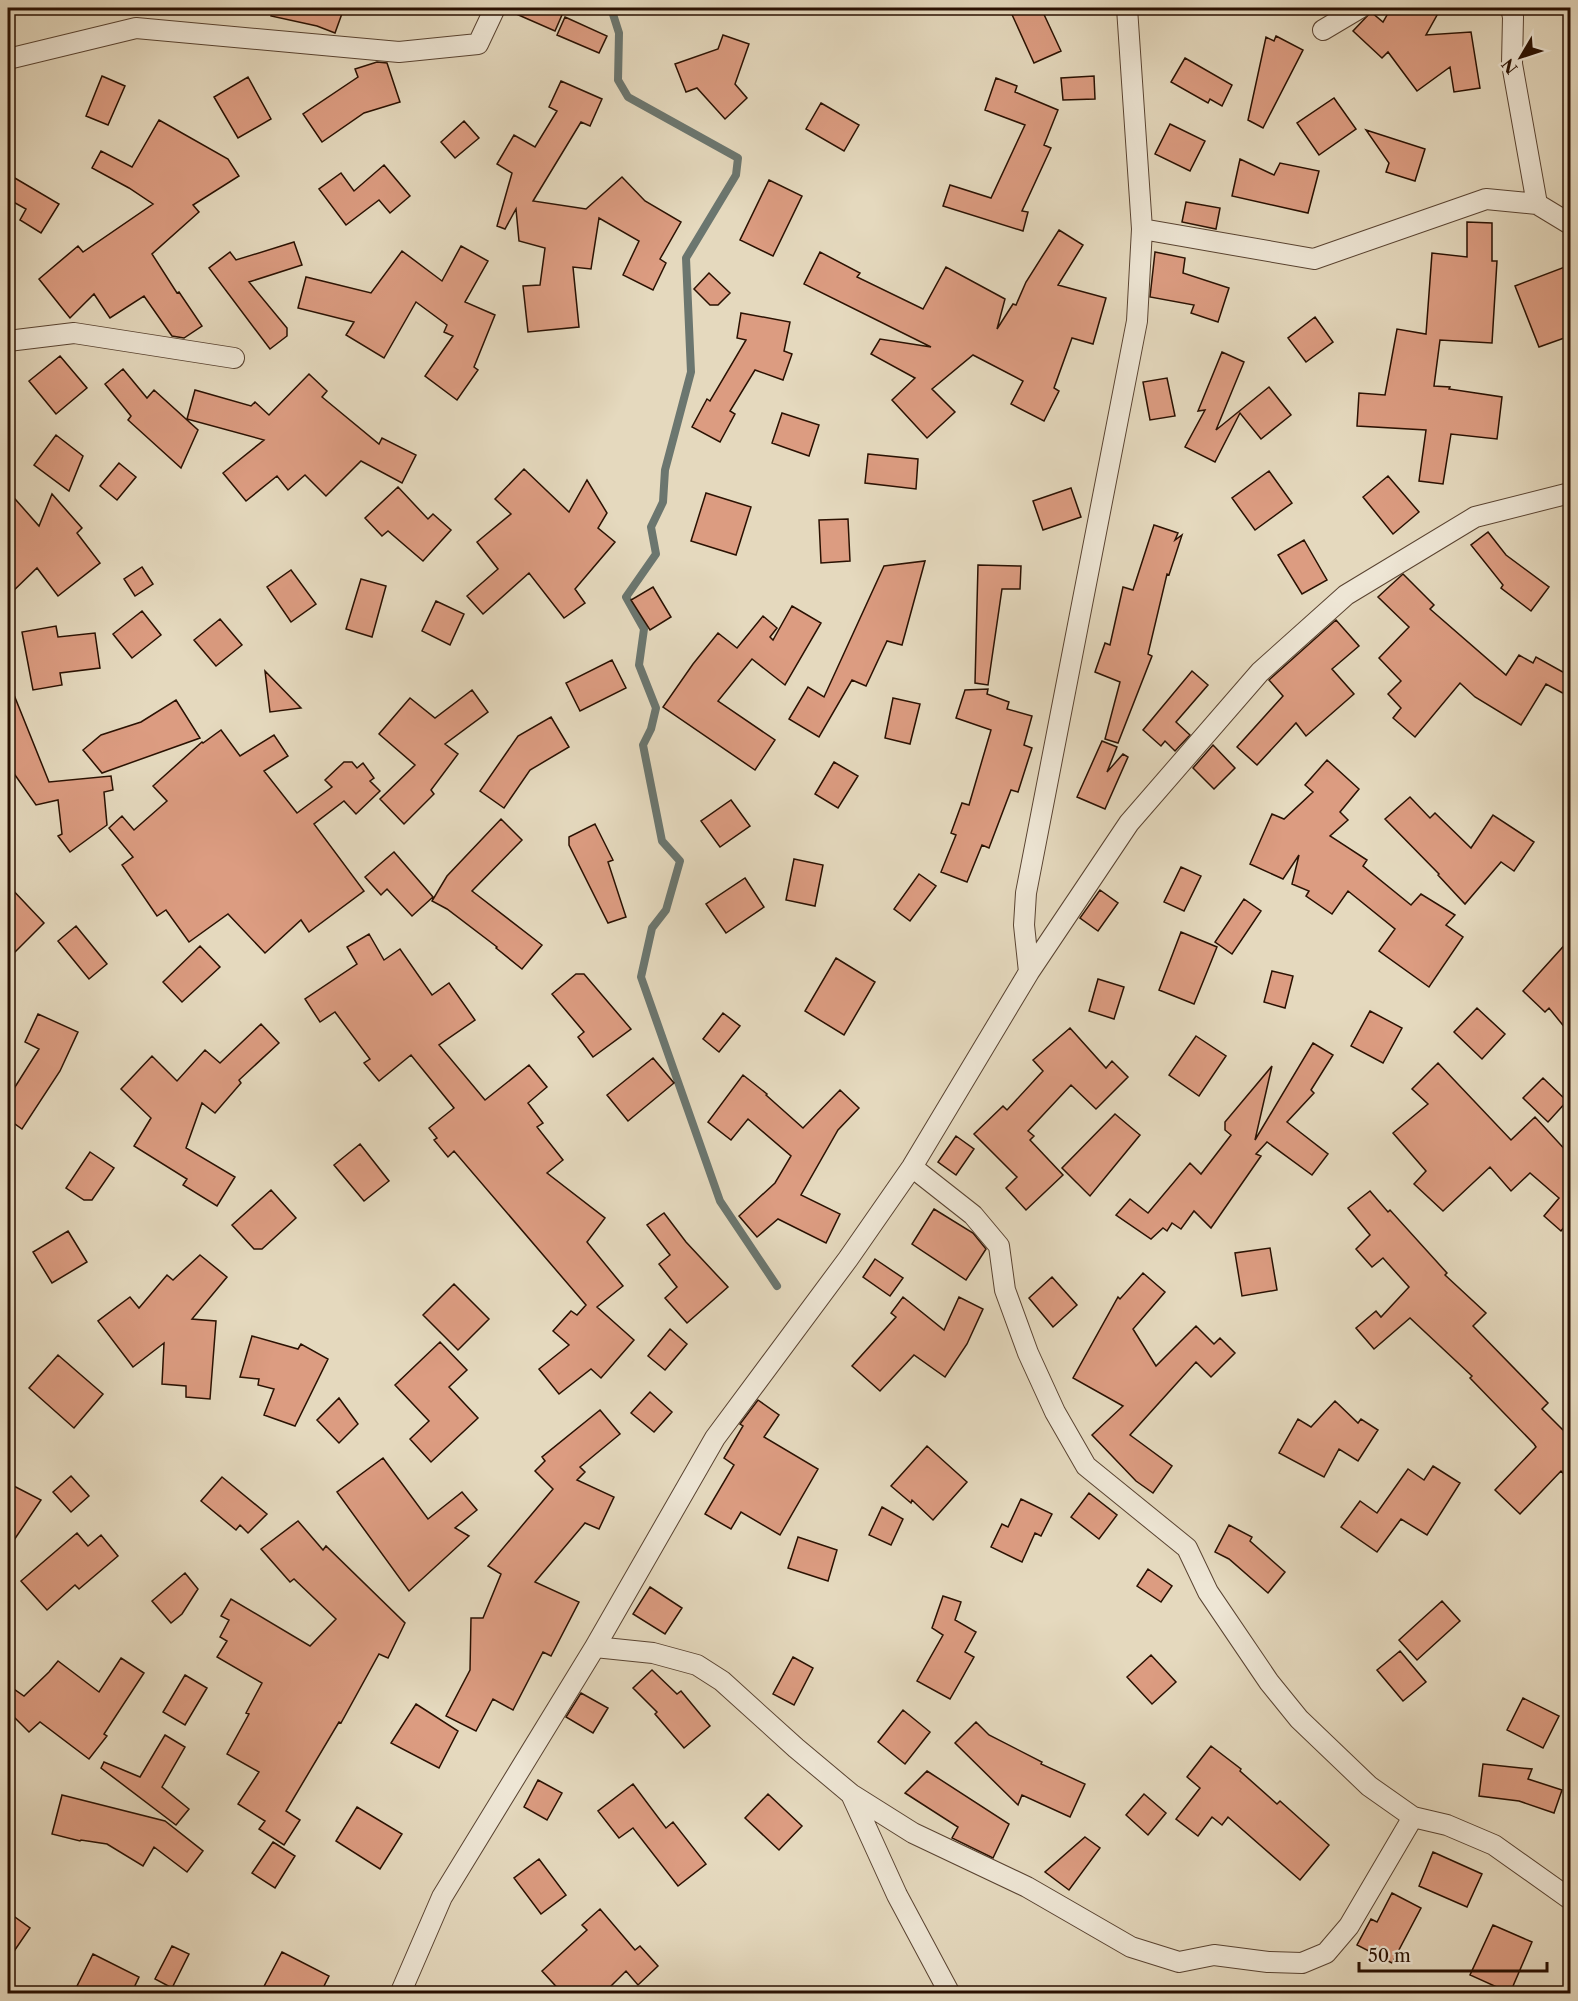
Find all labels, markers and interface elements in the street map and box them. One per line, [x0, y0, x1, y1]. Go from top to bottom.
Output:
north arrow [1491, 27, 1551, 87]
text: N [1497, 55, 1521, 78]
scale bar [1359, 1935, 1546, 1973]
text: 50 m [1368, 1945, 1411, 1967]

